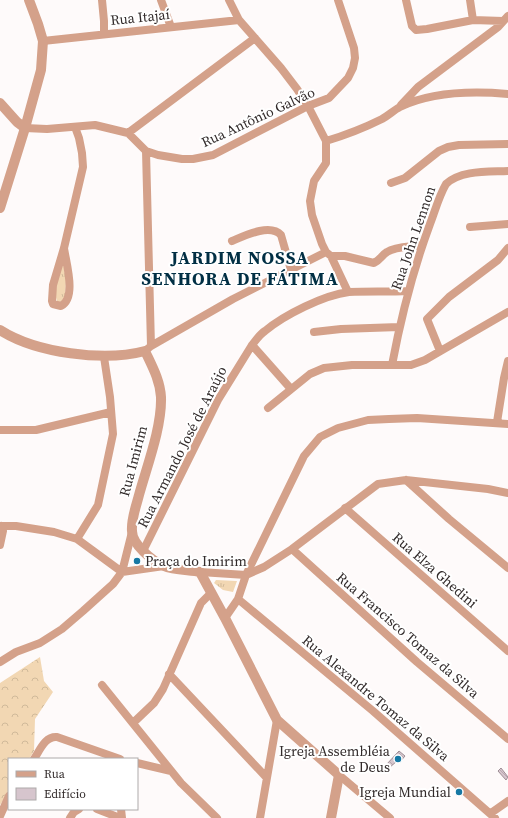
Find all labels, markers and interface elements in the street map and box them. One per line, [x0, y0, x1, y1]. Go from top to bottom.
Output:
street label: Rua Itajaí [109, 4, 171, 30]
street label: Rua Antônio Galvão [198, 82, 318, 152]
street label: Rua John Lennon [386, 183, 440, 293]
district label: JARDIM NOSSA SENHORA DE FÁTIMA [141, 245, 339, 291]
street label: Rua Armando José de Araújo [132, 362, 232, 531]
street label: Rua Imirim [114, 423, 152, 498]
street label: Rua Elza Ghedini [388, 527, 482, 613]
place label: Praça do Imirim [145, 551, 247, 571]
marker: Praça do Imirim [132, 556, 142, 566]
street label: Rua Francisco Tomaz da Silva [332, 567, 484, 703]
street label: Rua Alexandre Tomaz da Silva [298, 630, 455, 766]
place label: Igreja Assembléia de Deus [279, 741, 391, 777]
marker: Igreja Assembléia de Deus [393, 754, 403, 764]
legend [8, 758, 138, 810]
text: Rua [44, 766, 66, 782]
place label: Igreja Mundial [359, 782, 451, 802]
text: Edifício [44, 786, 86, 802]
marker: Igreja Mundial [454, 787, 464, 797]

